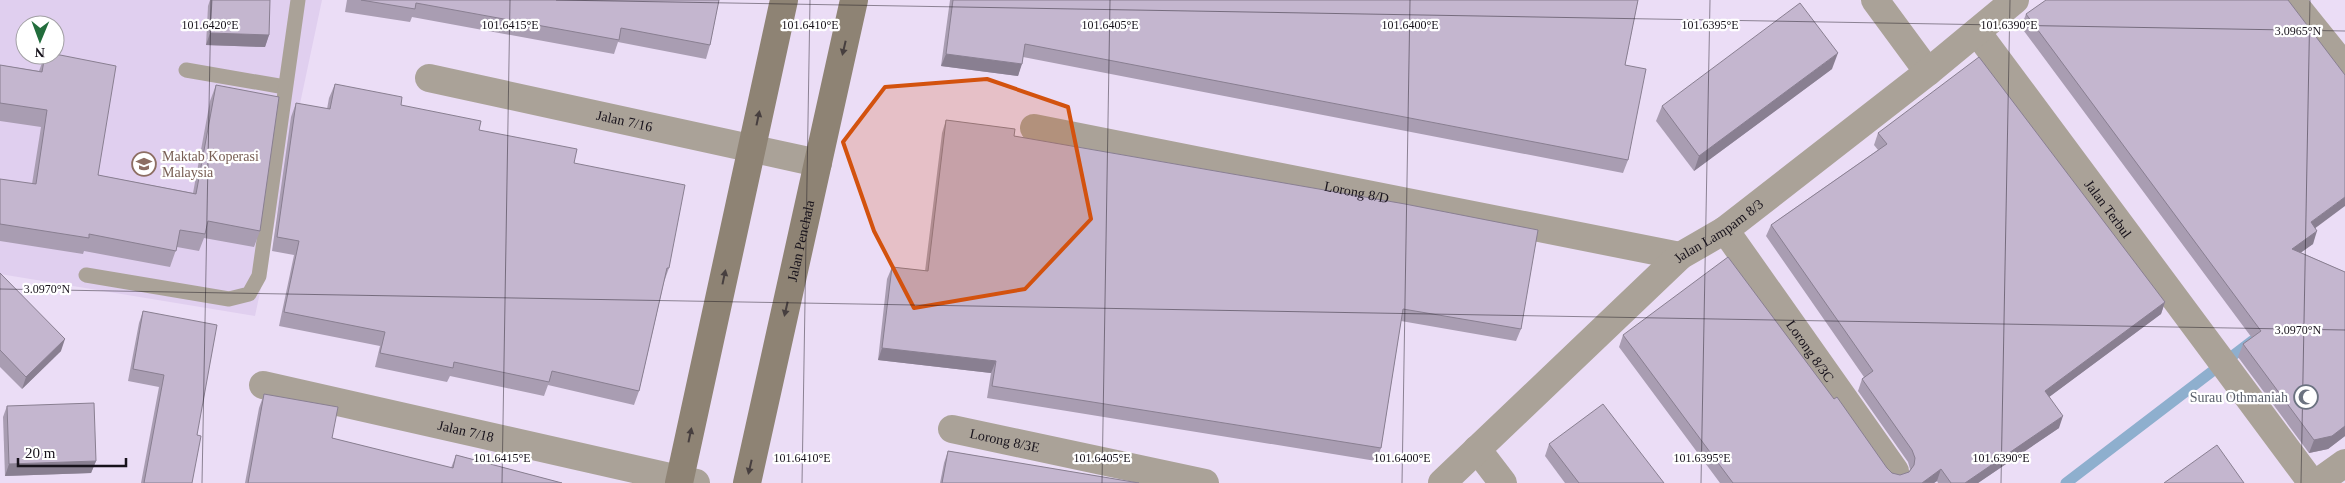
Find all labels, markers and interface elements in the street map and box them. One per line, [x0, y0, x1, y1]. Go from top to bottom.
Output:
north arrow [15, 15, 65, 65]
text: 101.6420°E [181, 18, 239, 32]
text: 101.6415°E [481, 18, 539, 32]
text: 101.6410°E [781, 18, 839, 32]
text: 101.6405°E [1081, 18, 1139, 32]
text: 101.6400°E [1381, 18, 1439, 32]
text: 101.6395°E [1681, 18, 1739, 32]
text: 101.6390°E [1980, 18, 2038, 32]
text: 3.0965°N [2275, 24, 2322, 38]
one-way arrow [840, 40, 848, 55]
text: N [35, 45, 45, 60]
street label: Jalan 7/16 [595, 108, 654, 135]
one-way arrow [755, 109, 763, 125]
place label: Maktab Koperasi Malaysia [162, 149, 259, 180]
school or university icon: Maktab Koperasi Malaysia [131, 151, 157, 177]
street label: Jalan Terbul [2081, 177, 2134, 241]
street label: Lorong 8/D [1323, 179, 1390, 206]
street label: Jalan Lampam 8/3 [1671, 196, 1766, 266]
street label: Jalan Penchala [785, 198, 818, 283]
one-way arrow [720, 269, 728, 284]
text: 3.0970°N [24, 282, 71, 296]
one-way arrow [782, 301, 790, 316]
street label: Lorong 8/3C [1783, 317, 1837, 385]
text: 3.0970°N [2275, 323, 2322, 337]
mosque icon: Surau Othmaniah [2293, 384, 2319, 410]
place label: Surau Othmaniah [2190, 390, 2288, 405]
street label: Jalan 7/18 [436, 418, 495, 445]
street label: Lorong 8/3E [968, 426, 1041, 456]
one-way arrow [686, 428, 694, 443]
scale bar [18, 436, 125, 468]
text: 20 m [25, 445, 56, 461]
text: 101.6415°E [473, 451, 531, 465]
text: 101.6410°E [773, 451, 831, 465]
text: 101.6405°E [1073, 451, 1131, 465]
text: 101.6400°E [1373, 451, 1431, 465]
text: 101.6395°E [1673, 451, 1731, 465]
text: 101.6390°E [1972, 451, 2030, 465]
one-way arrow [746, 460, 754, 475]

